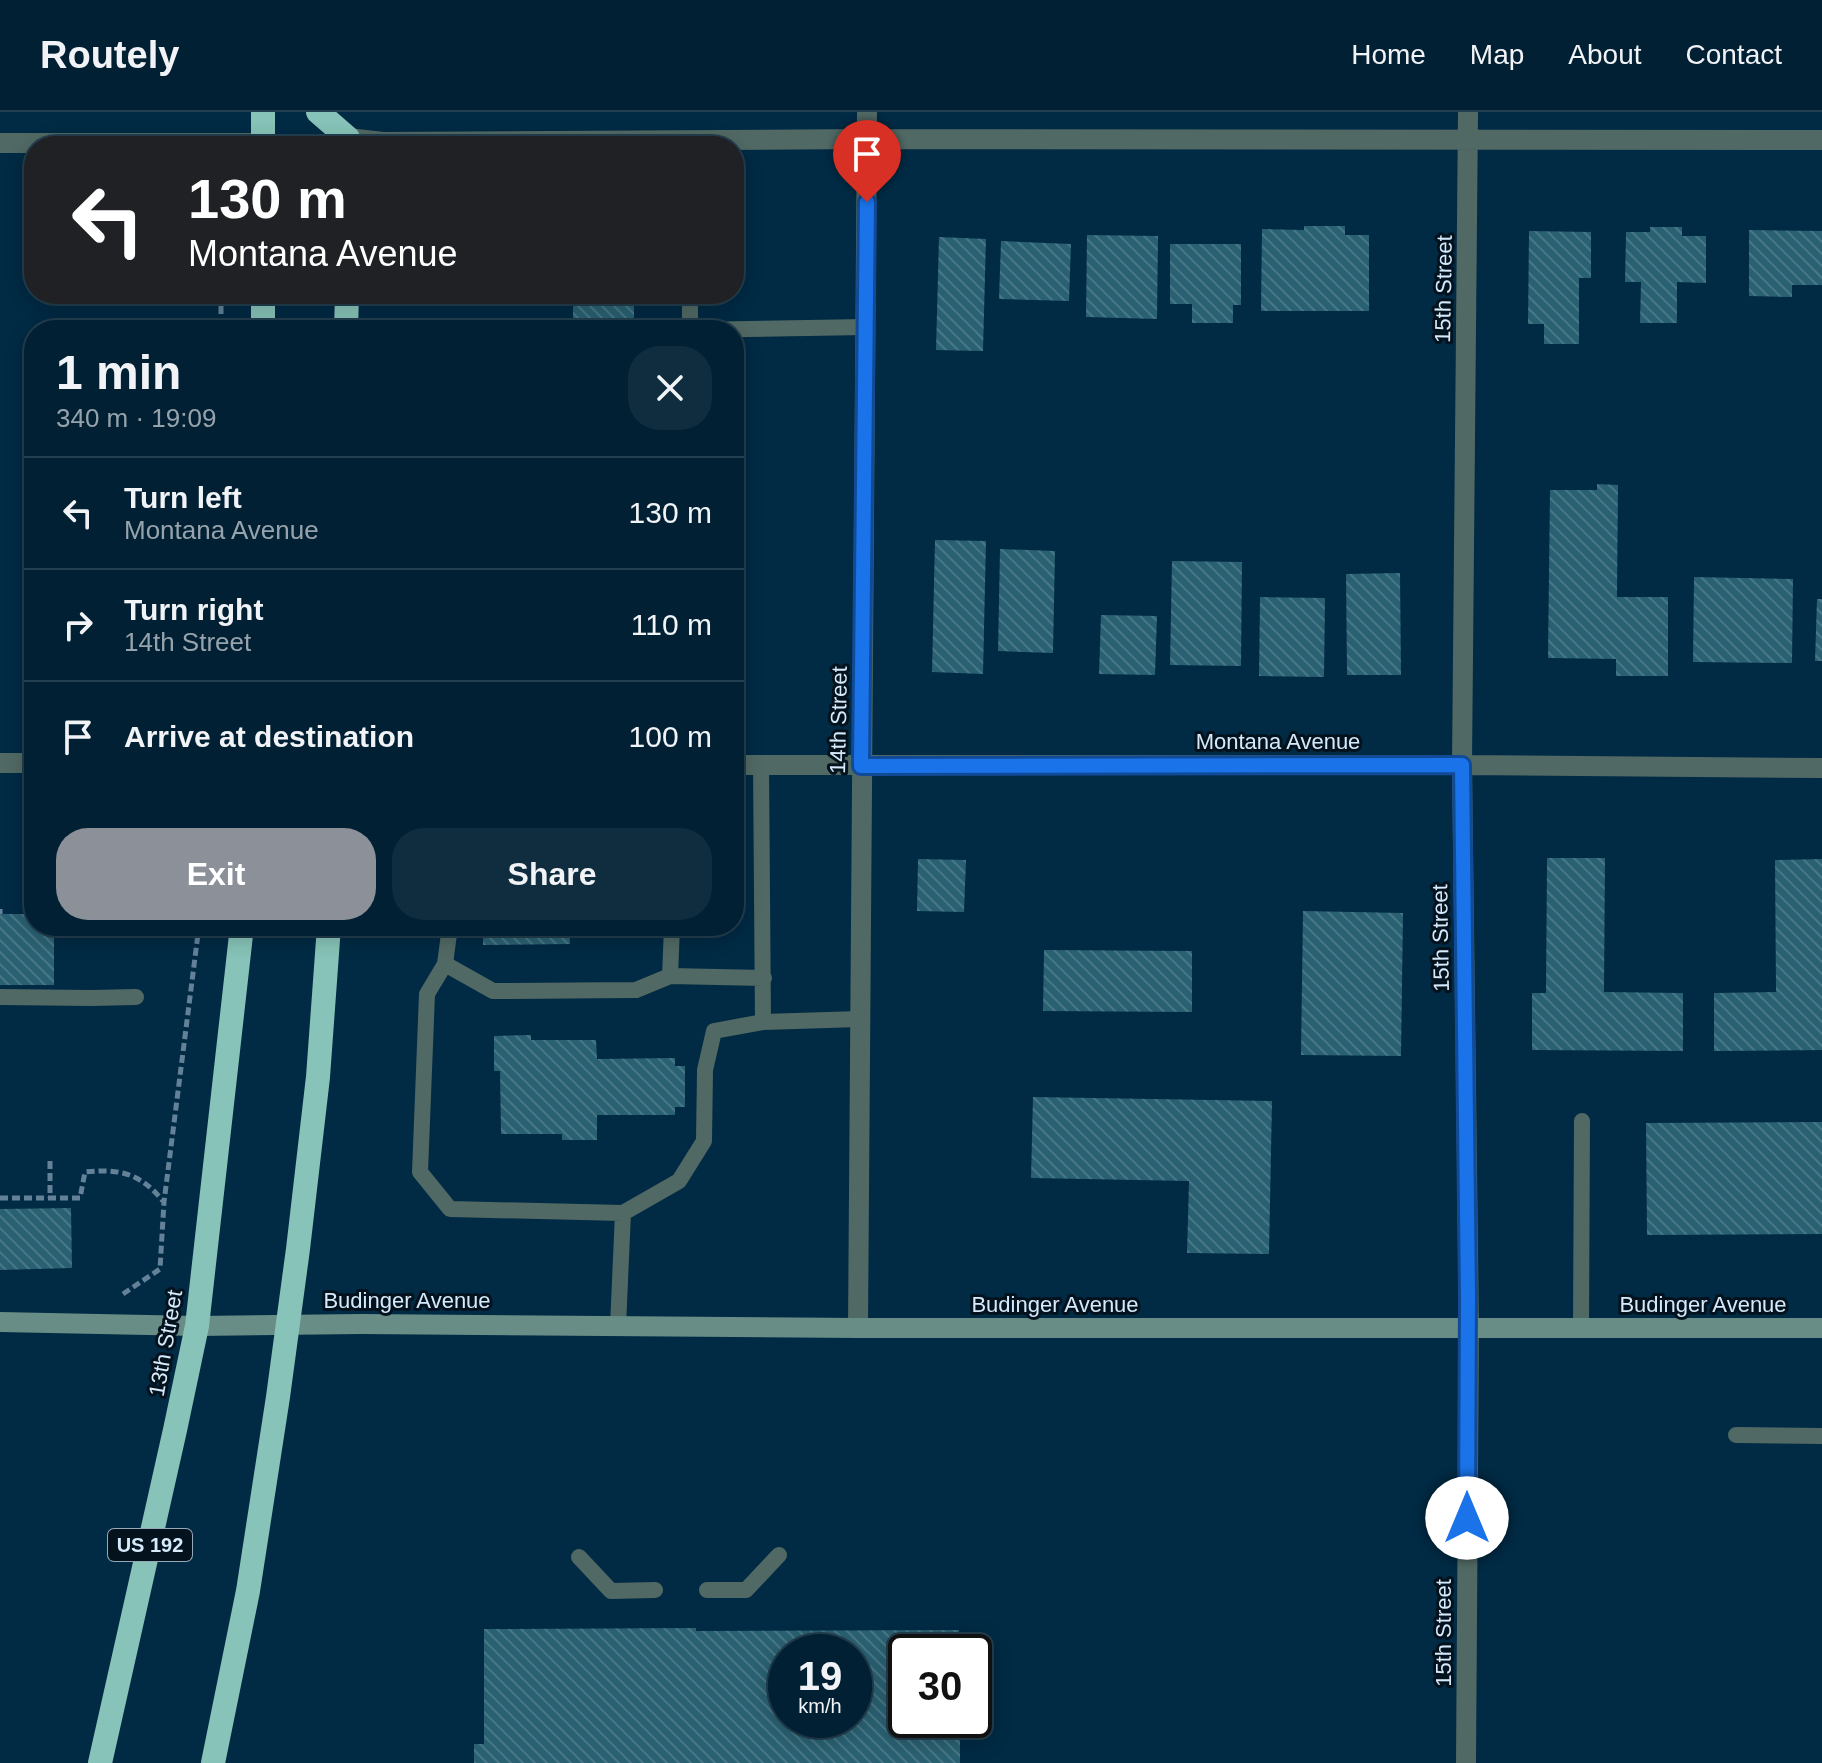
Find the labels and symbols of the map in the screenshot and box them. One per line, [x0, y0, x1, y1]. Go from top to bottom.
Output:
pin [833, 120, 901, 202]
street label: 15th Street [1430, 235, 1457, 343]
street label: 14th Street [825, 666, 852, 774]
street label: Montana Avenue [1196, 729, 1360, 754]
street label: 15th Street [1427, 884, 1454, 992]
street label: 13th Street [144, 1288, 187, 1398]
street label: Budinger Avenue [323, 1288, 491, 1313]
street label: Budinger Avenue [971, 1292, 1139, 1317]
street label: Budinger Avenue [1619, 1292, 1787, 1317]
position arrow [1425, 1476, 1509, 1560]
road number: US 192 [108, 1529, 192, 1561]
street label: 15th Street [1431, 1579, 1456, 1687]
speed limit sign: 30 [888, 1634, 992, 1738]

